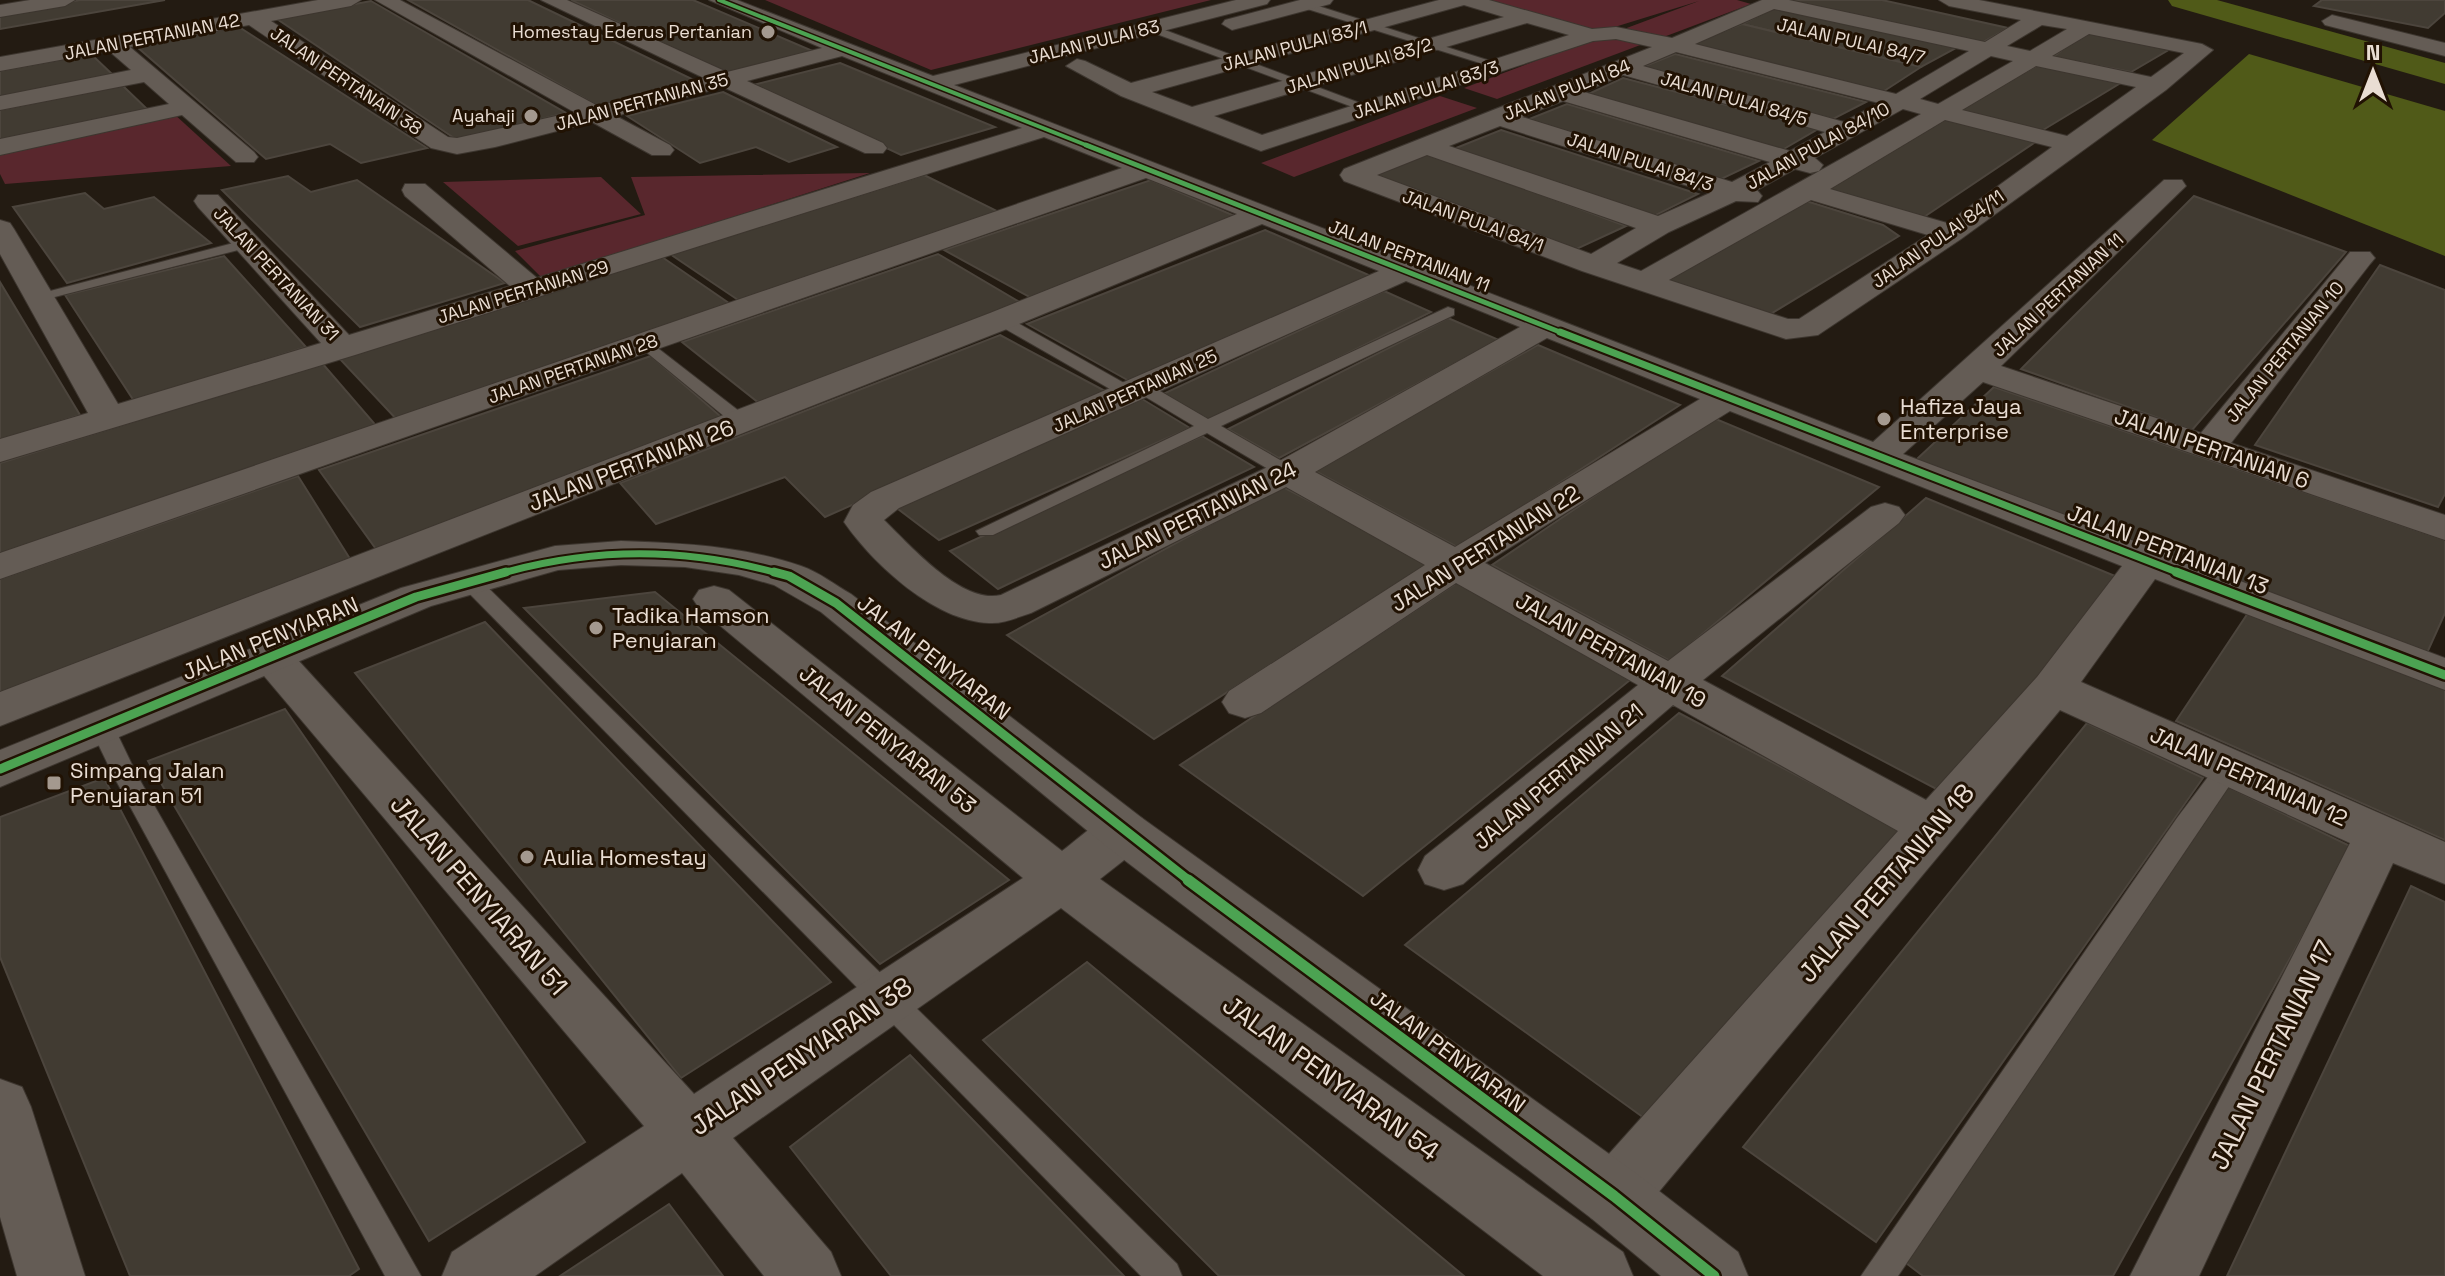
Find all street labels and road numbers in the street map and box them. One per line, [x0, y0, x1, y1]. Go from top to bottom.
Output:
street label: JALAN PERTANIAN 42 [62, 8, 242, 65]
street label: JALAN PULAI 84/7 [1775, 12, 1928, 69]
street label: JALAN PULAI 83 [1026, 14, 1162, 69]
street label: JALAN PULAI 83/1 [1220, 15, 1370, 76]
street label: JALAN PERTANAIN 38 [266, 21, 427, 140]
street label: JALAN PULAI 83/2 [1283, 32, 1435, 99]
street label: JALAN PULAI 84 [1500, 54, 1634, 125]
street label: JALAN PULAI 83/3 [1350, 55, 1502, 124]
street label: JALAN PULAI 84/5 [1658, 66, 1810, 131]
street label: JALAN PERTANIAN 35 [553, 67, 731, 136]
street label: JALAN PULAI 84/10 [1742, 97, 1893, 195]
street label: JALAN PULAI 84/3 [1564, 127, 1716, 196]
street label: JALAN PULAI 84/1 [1399, 184, 1547, 257]
street label: JALAN PULAI 84/11 [1867, 184, 2008, 293]
street label: JALAN PERTANIAN 31 [209, 202, 344, 345]
street label: JALAN PERTANIAN 11 [1325, 214, 1493, 297]
street label: JALAN PERTANIAN 11 [1987, 228, 2128, 361]
street label: JALAN PERTANIAN 29 [434, 255, 611, 329]
street label: JALAN PERTANIAN 10 [2221, 276, 2349, 427]
street label: JALAN PERTANIAN 28 [485, 329, 661, 408]
street label: JALAN PERTANIAN 25 [1049, 344, 1221, 437]
street label: JALAN PERTANIAN 6 [2111, 401, 2313, 495]
street label: JALAN PERTANIAN 26 [524, 413, 738, 517]
street label: JALAN PERTANIAN 24 [1093, 455, 1301, 575]
street label: JALAN PERTANIAN 22 [1385, 479, 1585, 617]
street label: JALAN PERTANIAN 13 [2063, 498, 2273, 600]
street label: JALAN PERTANIAN 19 [1511, 586, 1711, 714]
street label: JALAN PENYIARAN [851, 588, 1017, 726]
street label: JALAN PENYIARAN [178, 590, 362, 686]
street label: JALAN PENYIARAN 53 [794, 659, 982, 819]
street label: JALAN PERTANIAN 21 [1467, 697, 1649, 855]
street label: JALAN PERTANIAN 12 [2146, 720, 2352, 832]
street label: JALAN PERTANIAN 18 [1790, 777, 1982, 989]
street label: JALAN PENYIARAN 51 [383, 788, 575, 1002]
street label: JALAN PERTANIAN 17 [2202, 935, 2342, 1175]
street label: JALAN PENYIARAN 38 [684, 969, 918, 1143]
street label: JALAN PENYIARAN [1365, 983, 1531, 1119]
street label: JALAN PENYIARAN 54 [1216, 988, 1446, 1168]

